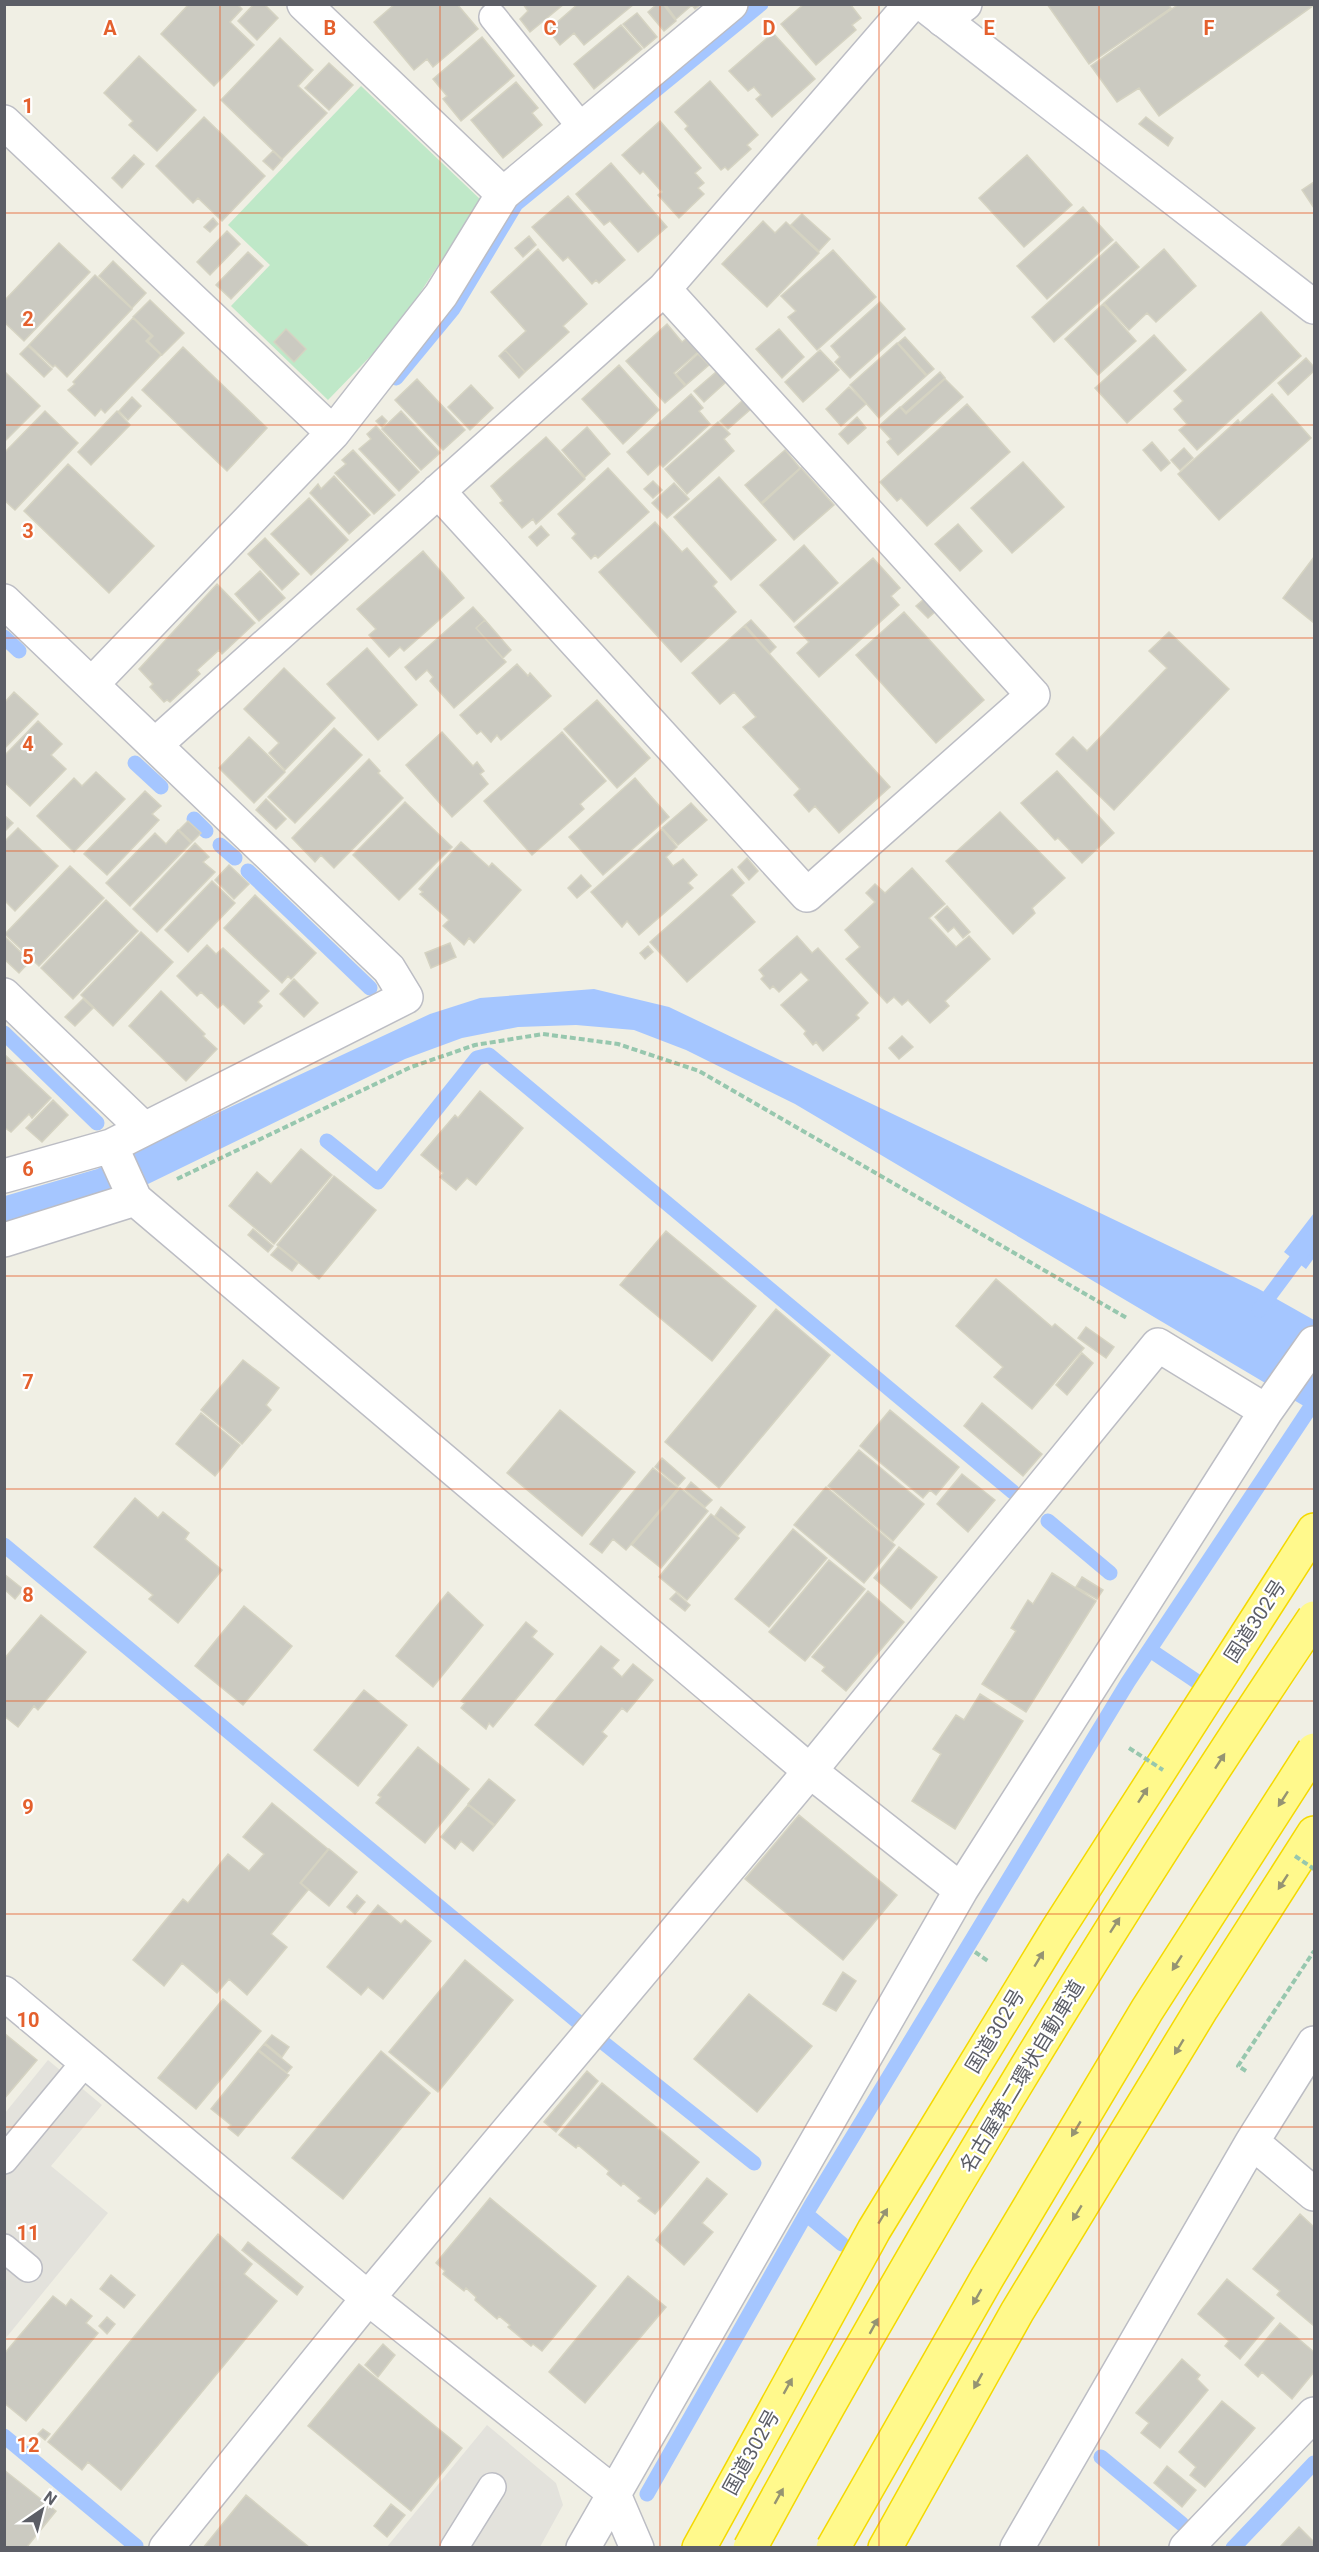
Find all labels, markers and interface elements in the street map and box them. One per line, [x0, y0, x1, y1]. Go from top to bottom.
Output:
text: A [103, 16, 117, 40]
text: B [324, 16, 336, 40]
text: C [543, 16, 557, 40]
text: D [763, 16, 776, 40]
text: E [983, 16, 995, 40]
text: F [1204, 16, 1215, 40]
text: 1 [22, 94, 34, 118]
text: 2 [22, 307, 34, 331]
text: 3 [22, 519, 34, 543]
text: 4 [22, 732, 34, 756]
text: 5 [22, 945, 34, 969]
text: 6 [22, 1157, 34, 1181]
text: 7 [22, 1370, 34, 1394]
street label: 国道302号 [1219, 1575, 1291, 1667]
text: 8 [22, 1583, 34, 1607]
one-way arrow [1215, 1753, 1226, 1769]
one-way arrow [1137, 1787, 1149, 1803]
one-way arrow [1278, 1791, 1289, 1807]
text: 9 [22, 1795, 34, 1819]
one-way arrow [1278, 1874, 1289, 1890]
one-way arrow [1109, 1917, 1120, 1933]
one-way arrow [1033, 1951, 1044, 1967]
one-way arrow [1172, 1955, 1183, 1971]
street label: 名古屋第二環状自動車道 [955, 1976, 1089, 2176]
street label: 国道302号 [961, 1985, 1029, 2077]
text: 10 [17, 2008, 39, 2032]
one-way arrow [1173, 2039, 1184, 2055]
one-way arrow [1071, 2121, 1081, 2138]
one-way arrow [1071, 2205, 1082, 2221]
one-way arrow [877, 2208, 888, 2224]
text: 11 [17, 2221, 39, 2245]
one-way arrow [971, 2289, 982, 2305]
one-way arrow [869, 2318, 879, 2335]
one-way arrow [973, 2373, 983, 2390]
one-way arrow [783, 2377, 793, 2394]
street label: 国道302号 [718, 2405, 784, 2499]
text: 12 [17, 2433, 39, 2457]
north arrow [12, 2480, 72, 2540]
text: N [40, 2487, 60, 2509]
one-way arrow [774, 2488, 784, 2505]

